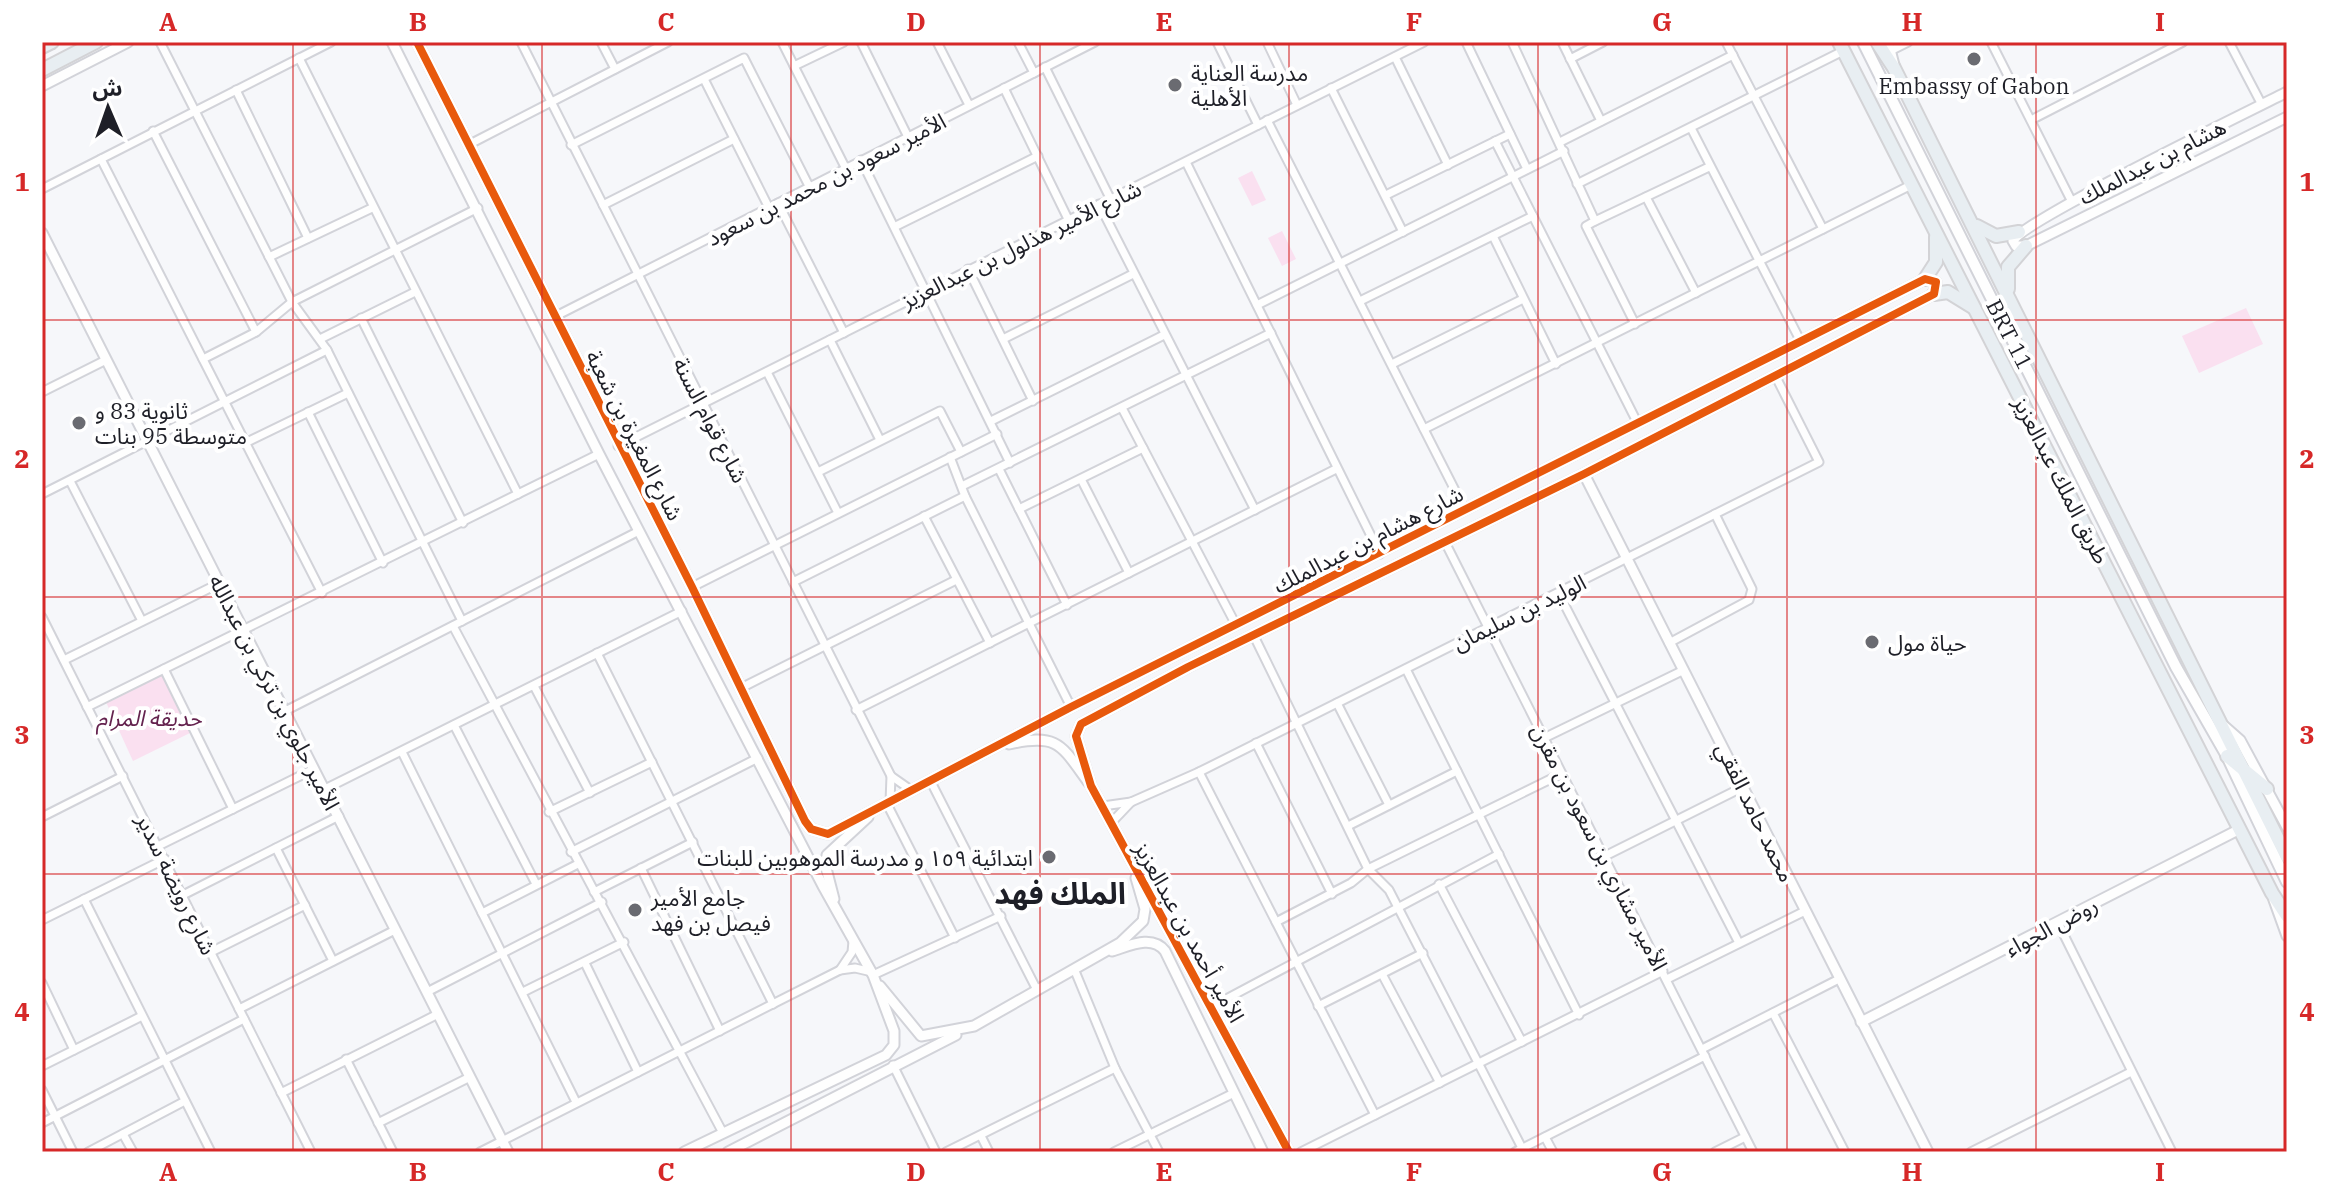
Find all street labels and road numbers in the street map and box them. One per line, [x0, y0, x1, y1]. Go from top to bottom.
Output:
street label: الأمير سعود بن محمد بن سعود [701, 106, 951, 252]
street label: هشام بن عبدالملك [2073, 111, 2232, 213]
street label: شارع الأمير هذلول بن عبدالعزيز [895, 173, 1147, 318]
street label: BRT 11 [1980, 294, 2040, 374]
street label: شارع المغيرة بن شعبة [577, 345, 690, 526]
street label: شارع قوام السنة [664, 352, 755, 489]
street label: طريق الملك عبدالعزيز [2007, 390, 2117, 569]
street label: شارع هشام بن عبدالملك [1268, 479, 1469, 602]
street label: الوليد بن سليمان [1447, 567, 1591, 657]
street label: الأمير جلوي بن تركي بن عبدالله [200, 569, 347, 816]
street label: الأمير مشاري بن سعود بن مقرن [1522, 719, 1675, 977]
street label: محمد حامد الفقي [1707, 737, 1802, 888]
street label: شارع رويضة سدير [127, 808, 224, 961]
street label: الأمير أحمد بن عبدالعزيز [1128, 836, 1252, 1028]
street label: روض الجواء [1999, 889, 2103, 963]

